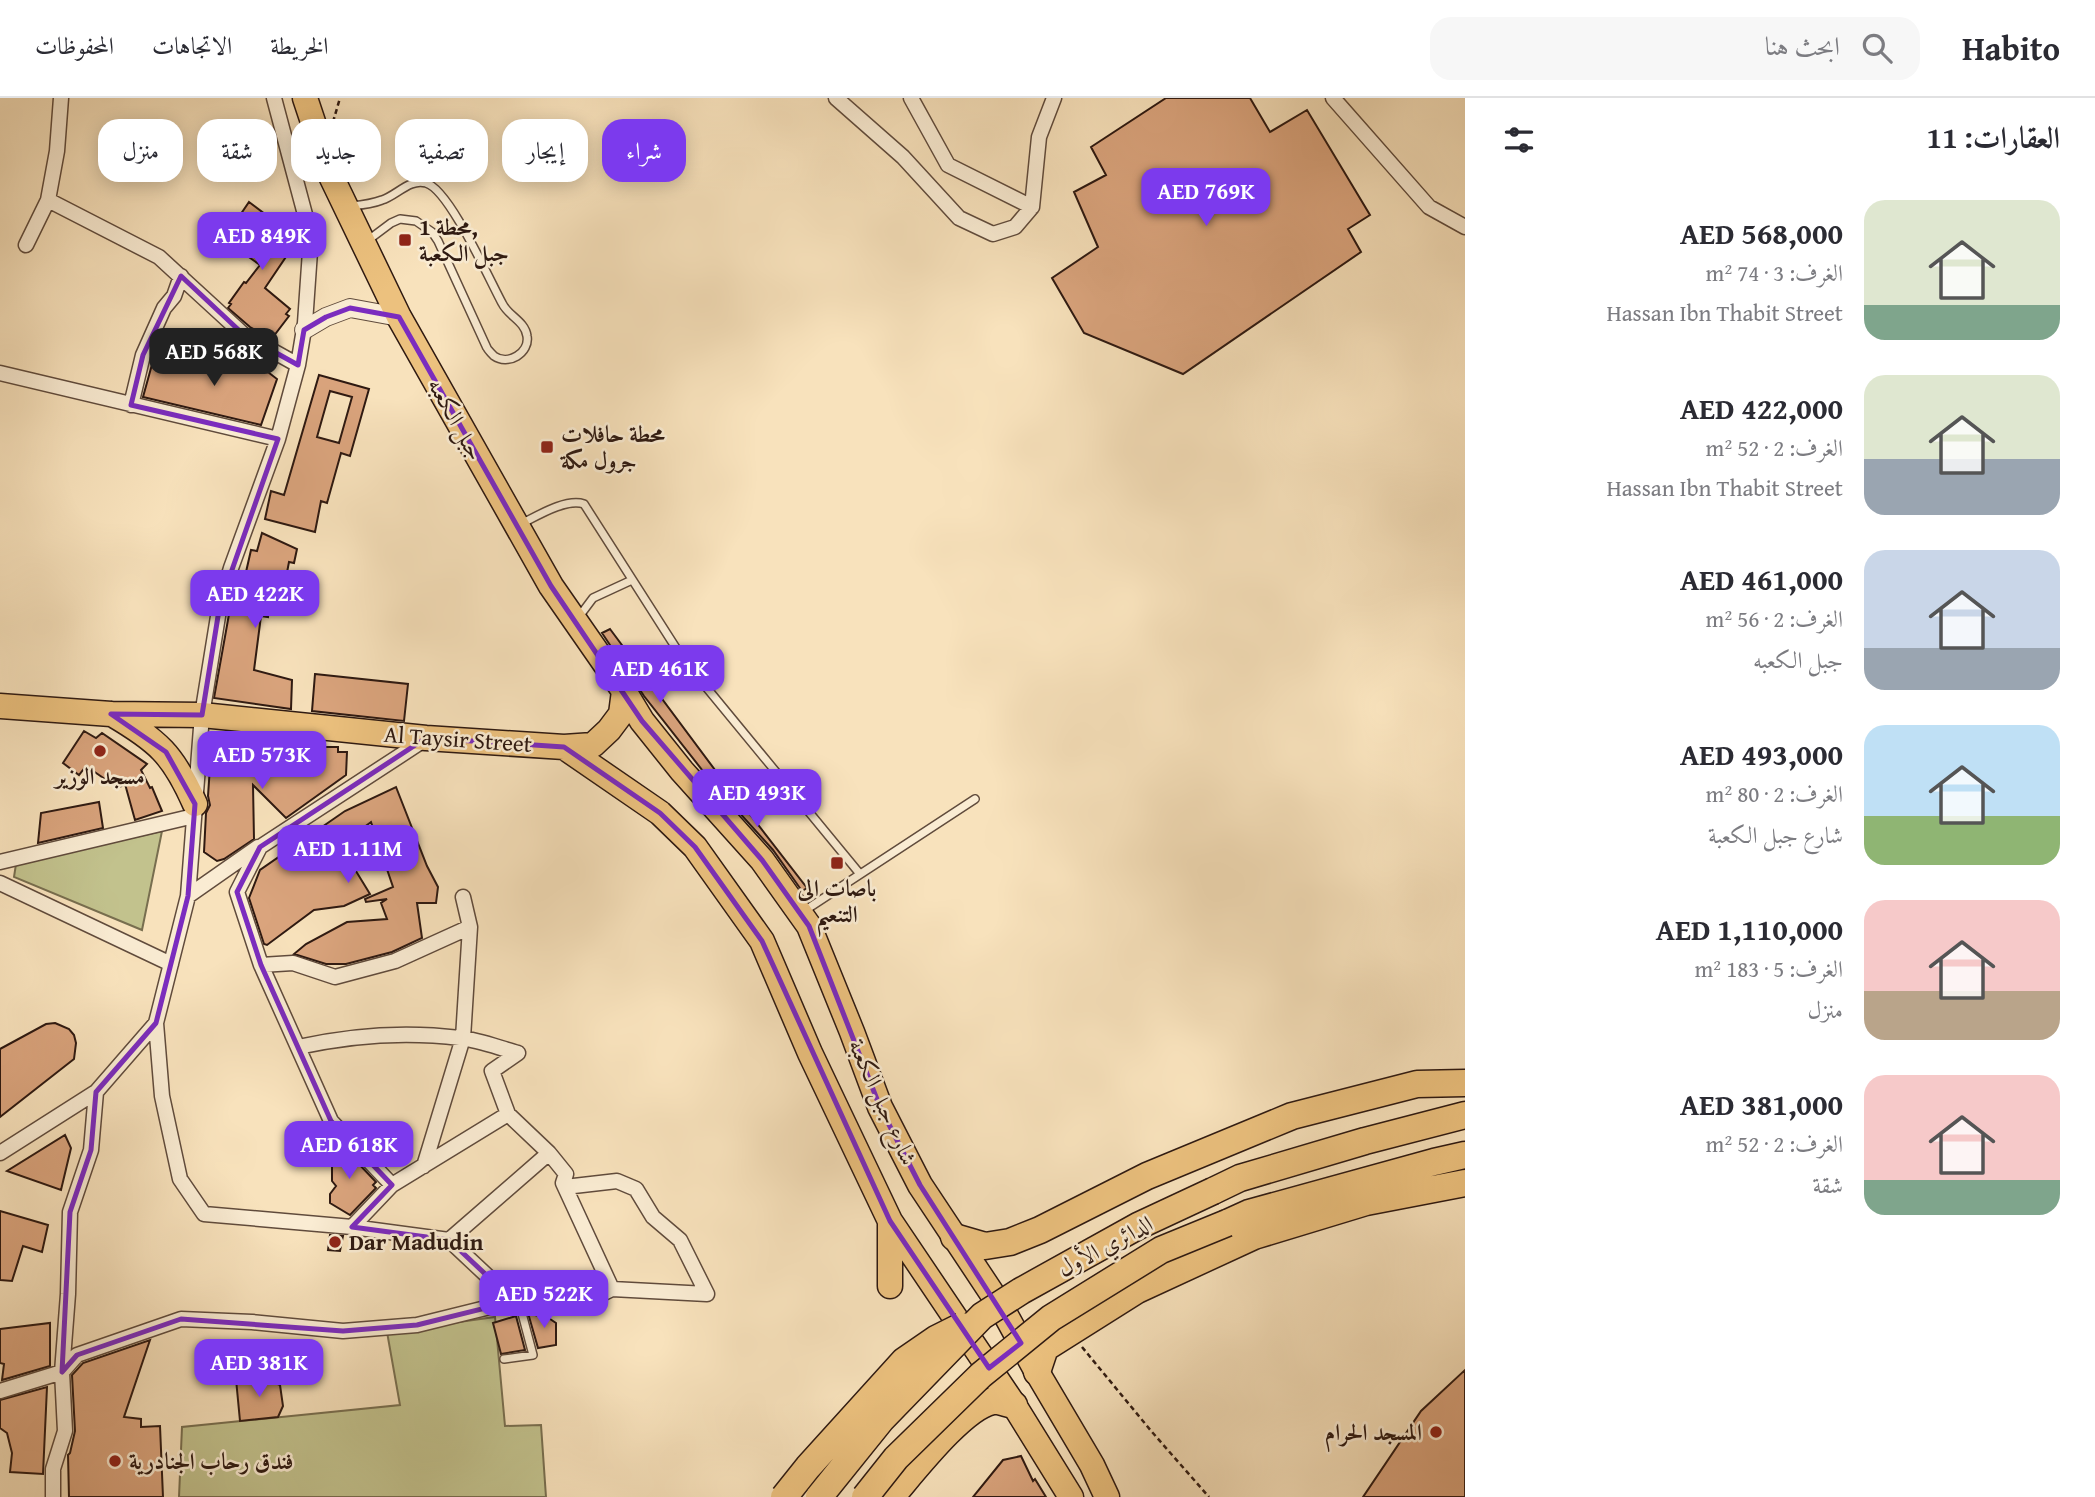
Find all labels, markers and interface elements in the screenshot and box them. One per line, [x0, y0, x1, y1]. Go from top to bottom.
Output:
search box [1430, 17, 1920, 80]
text: Habito [1962, 24, 2060, 72]
text: ابحث هنا [1765, 26, 1840, 65]
text: المحفوظات [35, 28, 114, 63]
text: الاتجاهات [152, 28, 232, 63]
text: الخريطة [270, 28, 329, 63]
icon: search [1858, 29, 1896, 67]
text: العقارات: 11 [1927, 115, 2060, 159]
chip: منزل [98, 119, 183, 182]
chip: شقة [197, 119, 277, 182]
chip: جديد [291, 119, 381, 182]
chip: تصفية [395, 119, 488, 182]
chip: إيجار [502, 119, 588, 182]
chip: شراء [602, 119, 686, 182]
icon: filters [1500, 121, 1538, 159]
pin: AED 769K [1134, 169, 1278, 228]
text: AED 769K [1157, 174, 1255, 207]
place label: محطة 1, جبل الكعبة [419, 210, 509, 270]
text: AED 568,000 [1680, 211, 1843, 255]
pin: AED 849K [190, 212, 334, 272]
text: AED 849K [213, 218, 311, 251]
icon: home [1920, 228, 2004, 312]
marker: محطة 1, جبل الكعبة [397, 232, 413, 248]
text: الغرف: 3 · 74 m² [1706, 256, 1843, 289]
text: Hassan Ibn Thabit Street [1606, 296, 1843, 329]
pin: AED 568K [142, 328, 286, 388]
text: AED 568K [165, 334, 263, 367]
street label: جبل الكعبه [419, 371, 493, 467]
text: AED 422,000 [1680, 386, 1843, 430]
icon: home [1920, 403, 2004, 487]
place label: محطة حافلات جرول مكة [559, 417, 666, 476]
text: الغرف: 2 · 52 m² [1706, 431, 1843, 464]
marker: محطة حافلات جرول مكة [539, 439, 555, 455]
text: Hassan Ibn Thabit Street [1606, 471, 1843, 504]
text: AED 461,000 [1680, 557, 1843, 601]
pin: AED 422K [183, 570, 327, 630]
text: AED 422K [206, 576, 304, 609]
icon: home [1920, 578, 2004, 662]
text: الغرف: 2 · 56 m² [1706, 602, 1843, 635]
text: جبل الكعبه [1753, 643, 1843, 676]
pin: AED 461K [588, 646, 732, 705]
text: AED 461K [611, 651, 709, 684]
street label: Al Taysir Street [383, 717, 533, 760]
pin: AED 573K [190, 732, 334, 791]
text: AED 493,000 [1680, 732, 1843, 776]
text: AED 573K [213, 737, 311, 770]
marker: مسجد الوزير [92, 743, 108, 759]
icon: home [1920, 753, 2004, 837]
place label: مسجد الوزير [52, 759, 145, 792]
pin: AED 493K [685, 770, 829, 829]
text: AED 493K [708, 775, 806, 808]
text: الغرف: 2 · 80 m² [1706, 777, 1843, 810]
text: شارع جبل الكعبة [1708, 818, 1843, 851]
pin: AED 1.11M [268, 826, 428, 885]
text: AED 1.11M [293, 831, 403, 864]
marker: باصات الى التنعيم [829, 855, 845, 871]
place label: باصات الى التنعيم [797, 871, 876, 937]
text: AED 1,110,000 [1656, 907, 1843, 951]
icon: home [1920, 928, 2004, 1012]
text: الغرف: 5 · 183 m² [1695, 952, 1843, 985]
text: منزل [1808, 993, 1843, 1026]
street label: شارع جبل الكعبة [837, 1033, 926, 1172]
text: AED 381,000 [1680, 1082, 1843, 1126]
icon: home [1920, 1103, 2004, 1187]
pin: AED 618K [277, 1122, 421, 1181]
text: AED 618K [300, 1127, 398, 1160]
text: الغرف: 2 · 52 m² [1706, 1127, 1843, 1160]
text: شقة [1813, 1168, 1843, 1201]
street label: الدائري الأول [1051, 1207, 1160, 1287]
place label: Dar Madudin [349, 1225, 484, 1258]
marker: Dar Madudin [327, 1234, 343, 1250]
pin: AED 522K [472, 1270, 616, 1330]
text: AED 522K [495, 1276, 593, 1309]
pin: AED 381K [187, 1340, 331, 1399]
text: AED 381K [210, 1345, 308, 1378]
place label: المسجد الحرام [1325, 1415, 1422, 1453]
marker: المسجد الحرام [1428, 1424, 1444, 1440]
place label: فندق رحاب الجنادرية [129, 1444, 294, 1477]
marker: فندق رحاب الجنادرية [107, 1453, 123, 1469]

